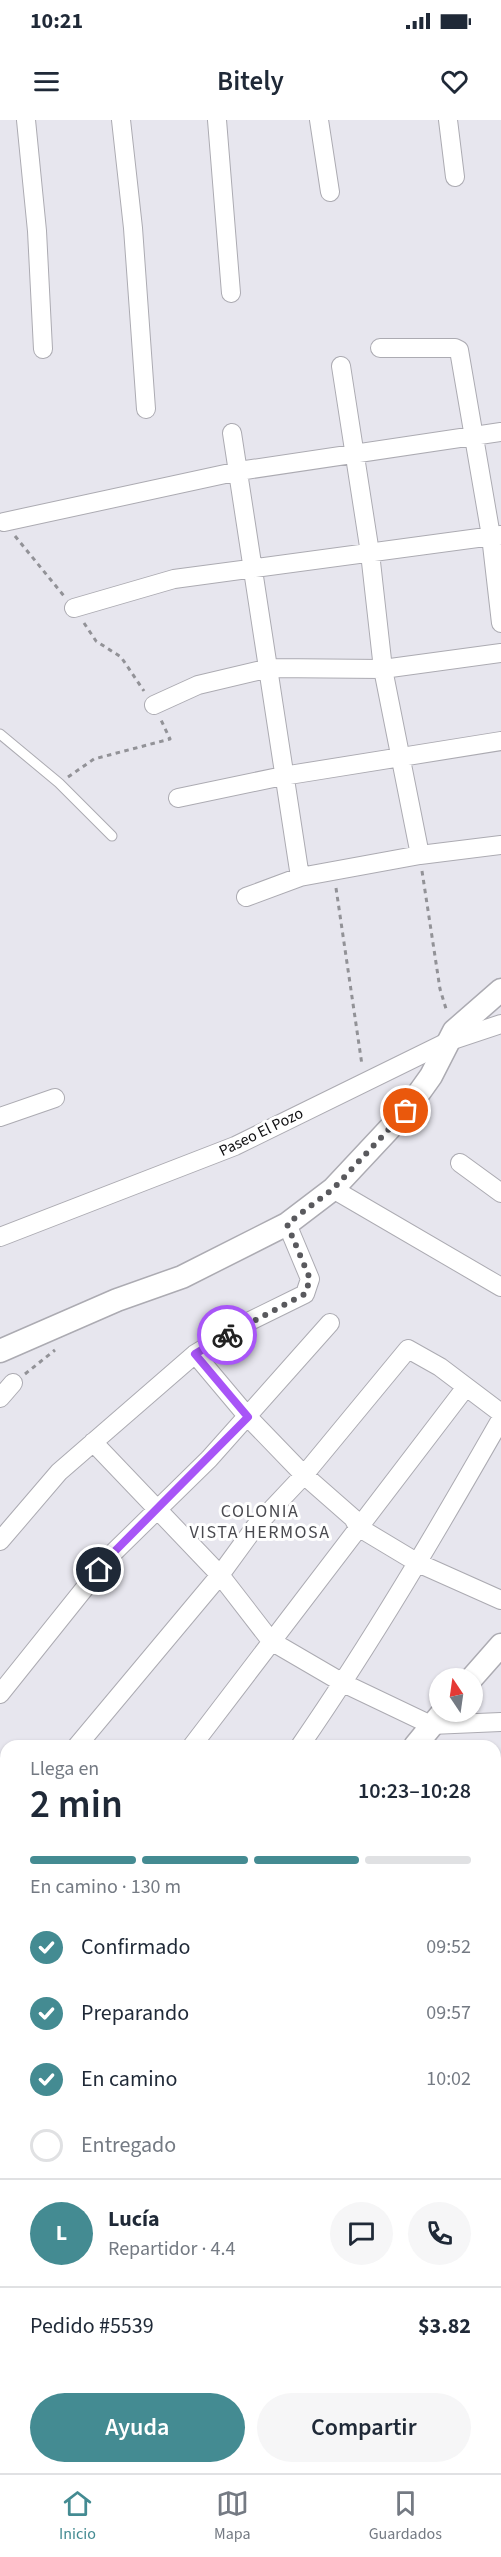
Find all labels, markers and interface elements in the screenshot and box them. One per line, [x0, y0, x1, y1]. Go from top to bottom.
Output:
text: 10:21 [30, 5, 83, 37]
text: Bitely [217, 62, 284, 101]
icon: menu [30, 65, 63, 98]
icon: heart [438, 65, 471, 98]
pin [380, 1085, 431, 1136]
icon: bag [389, 1094, 422, 1127]
street label: Paseo El Pozo [215, 1102, 307, 1162]
courier [197, 1305, 257, 1365]
icon: bike [211, 1319, 244, 1352]
district label: COLONIA VISTA HERMOSA [190, 1499, 330, 1545]
pin [73, 1544, 124, 1595]
icon: home [82, 1553, 115, 1586]
north arrow [429, 1668, 483, 1722]
map controls [429, 1668, 483, 1722]
text: Llega en [30, 1755, 99, 1783]
text: 10:23–10:28 [358, 1775, 471, 1807]
text: 2 min [30, 1777, 123, 1833]
text: En camino · 130 m [30, 1873, 181, 1901]
icon: check [30, 1931, 63, 1964]
text: Confirmado [81, 1931, 190, 1963]
text: 09:52 [426, 1933, 471, 1961]
icon: check [30, 1997, 63, 2030]
text: Preparando [81, 1997, 189, 2029]
text: 09:57 [426, 1999, 471, 2027]
icon: check [30, 2063, 63, 2096]
text: En camino [81, 2063, 178, 2095]
text: 10:02 [426, 2065, 471, 2093]
text: Entregado [81, 2129, 176, 2161]
button: chat [330, 2202, 393, 2265]
button: phone [408, 2202, 471, 2265]
text: Lucía [108, 2203, 160, 2235]
text: L [56, 2217, 67, 2249]
text: Repartidor · 4.4 [108, 2235, 235, 2263]
text: Pedido #5539 [30, 2310, 154, 2342]
text: $3.82 [418, 2310, 471, 2342]
button: Ayuda [30, 2393, 245, 2462]
button: Compartir [257, 2393, 471, 2462]
tab: Inicio [59, 2487, 96, 2545]
tab: Mapa [214, 2487, 251, 2545]
tab: Guardados [369, 2487, 442, 2545]

